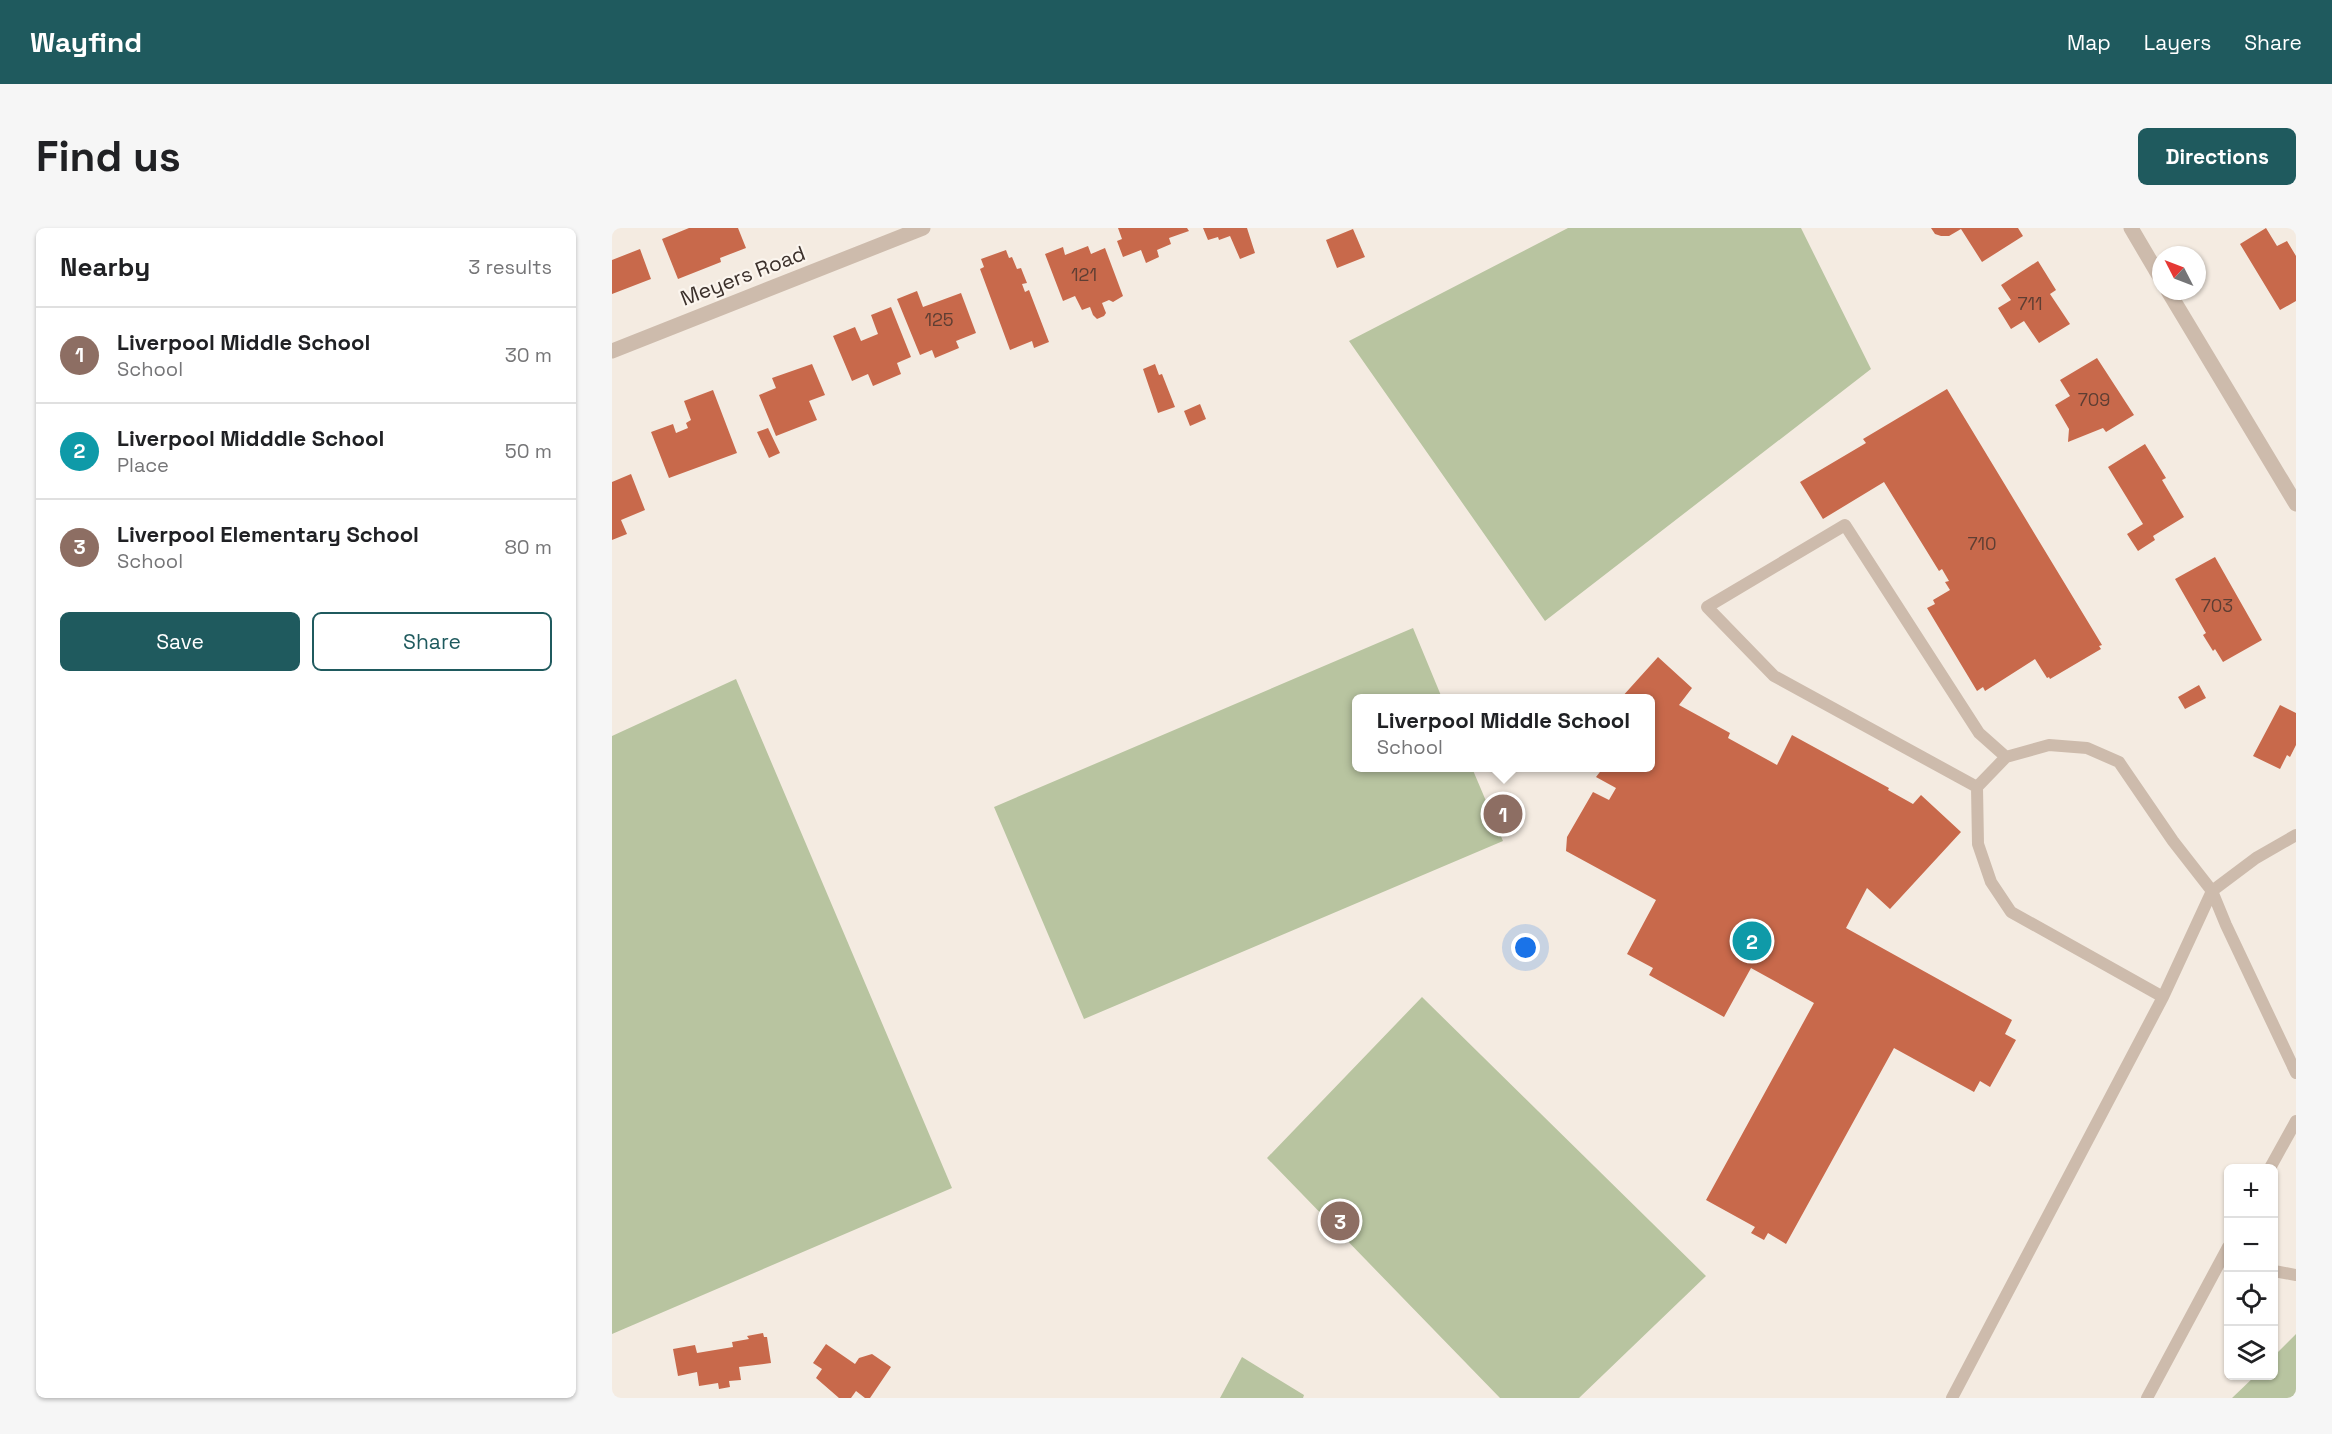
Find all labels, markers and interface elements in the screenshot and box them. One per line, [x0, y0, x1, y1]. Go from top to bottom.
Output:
text: Wayfind [30, 24, 142, 60]
text: Map [2067, 29, 2111, 56]
text: Layers [2144, 29, 2211, 56]
text: Share [2244, 29, 2302, 56]
button: Directions [2138, 128, 2296, 185]
text: Find us [36, 130, 181, 183]
street label: Meyers Road [677, 239, 809, 312]
north arrow [2152, 246, 2206, 300]
text: Nearby [60, 250, 150, 284]
text: 3 results [468, 254, 552, 280]
house number: 121 [1071, 263, 1097, 286]
house number: 711 [2017, 292, 2043, 315]
house number: 125 [924, 308, 954, 331]
text: Liverpool Middle School [117, 328, 370, 356]
text: 1 [75, 342, 84, 368]
text: 30 m [505, 342, 552, 368]
text: School [117, 356, 183, 382]
house number: 709 [2078, 388, 2110, 411]
text: Liverpool Midddle School [117, 424, 384, 452]
text: 2 [74, 438, 85, 464]
text: 50 m [505, 438, 552, 464]
text: Place [117, 452, 169, 478]
text: Liverpool Elementary School [117, 520, 419, 548]
house number: 710 [1967, 532, 1997, 555]
text: 3 [73, 534, 86, 560]
text: 80 m [504, 534, 552, 560]
text: School [117, 548, 183, 574]
house number: 703 [2201, 594, 2233, 617]
button: Save [60, 612, 300, 671]
button: Share [312, 612, 552, 671]
popup [1352, 694, 1655, 772]
text: Liverpool Middle School [1377, 706, 1630, 734]
text: School [1377, 734, 1443, 760]
pin: 1 [1484, 792, 1522, 836]
pin: 2 [1732, 918, 1772, 964]
your location [1511, 933, 1540, 962]
map controls [2224, 1164, 2278, 1380]
button: + [2224, 1164, 2278, 1218]
pin: 3 [1320, 1198, 1360, 1244]
button: − [2224, 1218, 2278, 1272]
button: locate [2224, 1272, 2278, 1326]
button: layers [2224, 1326, 2278, 1380]

